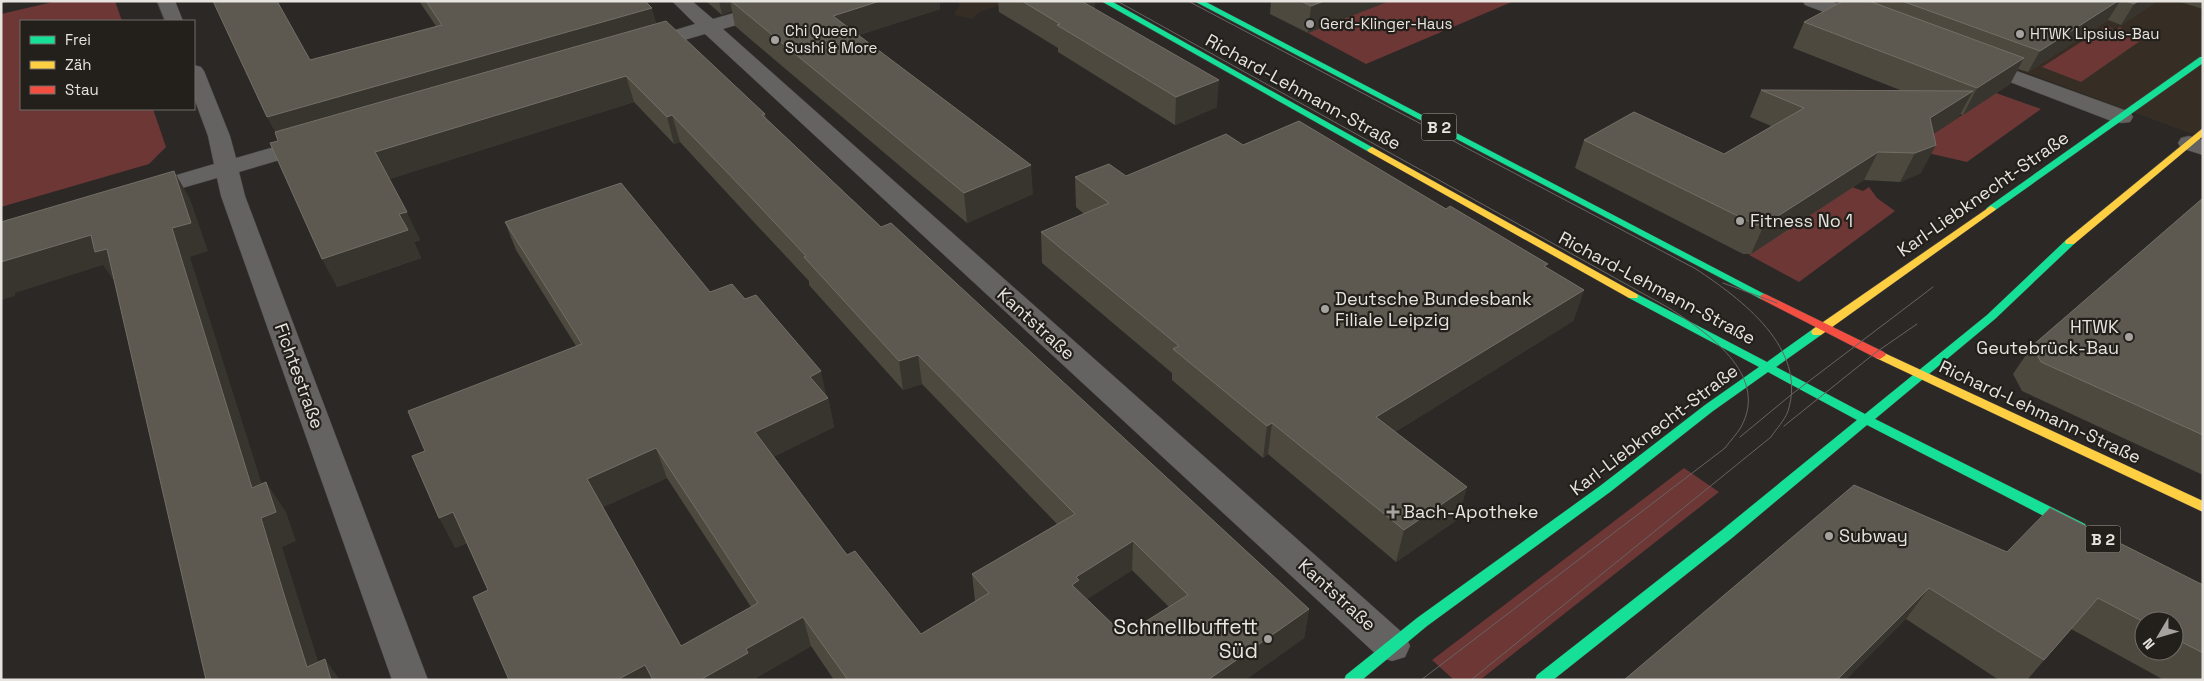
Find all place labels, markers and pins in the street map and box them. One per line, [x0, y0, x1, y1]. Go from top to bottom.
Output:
place label: Gerd-Klinger-Haus [1320, 14, 1452, 33]
marker: Gerd-Klinger-Haus [1304, 18, 1316, 30]
place label: Chi Queen Sushi & More [785, 21, 878, 57]
place label: HTWK Lipsius-Bau [2030, 24, 2159, 43]
marker: HTWK Lipsius-Bau [2014, 28, 2026, 40]
marker: Chi Queen Sushi & More [769, 34, 781, 46]
place label: Fitness No 1 [1750, 209, 1853, 232]
marker: Fitness No 1 [1734, 215, 1746, 227]
place label: Deutsche Bundesbank Filiale Leipzig [1335, 287, 1532, 331]
marker: Deutsche Bundesbank Filiale Leipzig [1319, 303, 1331, 315]
place label: HTWK Geutebrück-Bau [1976, 315, 2119, 359]
marker: HTWK Geutebrück-Bau [2123, 331, 2135, 343]
place label: Bach-Apotheke [1403, 500, 1538, 523]
marker: Bach-Apotheke [1387, 506, 1399, 518]
place label: Subway [1839, 524, 1908, 547]
marker: Subway [1823, 530, 1835, 542]
place label: Schnellbuffett Süd [1113, 613, 1258, 664]
marker: Schnellbuffett Süd [1262, 633, 1274, 645]

